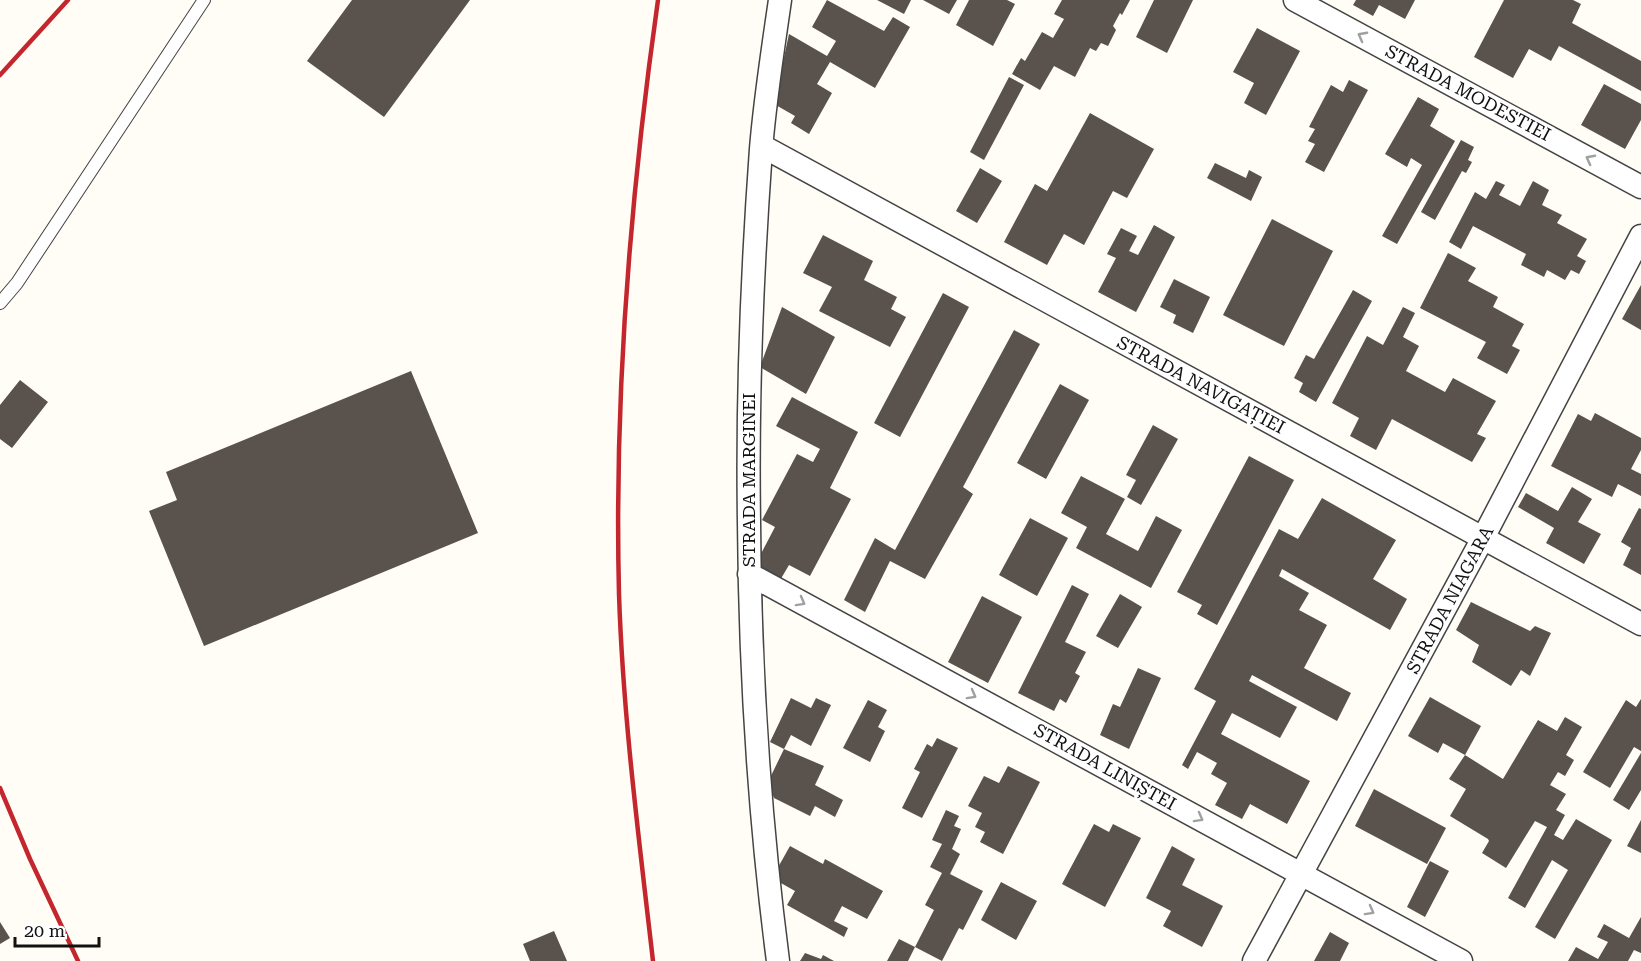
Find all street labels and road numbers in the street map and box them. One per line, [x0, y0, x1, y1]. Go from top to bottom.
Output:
street label: STRADA MODESTIEI [1382, 40, 1554, 145]
street label: STRADA NAVIGAȚIEI [1113, 331, 1289, 439]
street label: STRADA MARGINEI [738, 393, 759, 567]
street label: STRADA NIAGARA [1402, 522, 1498, 677]
street label: STRADA LINIȘTEI [1030, 719, 1180, 815]

